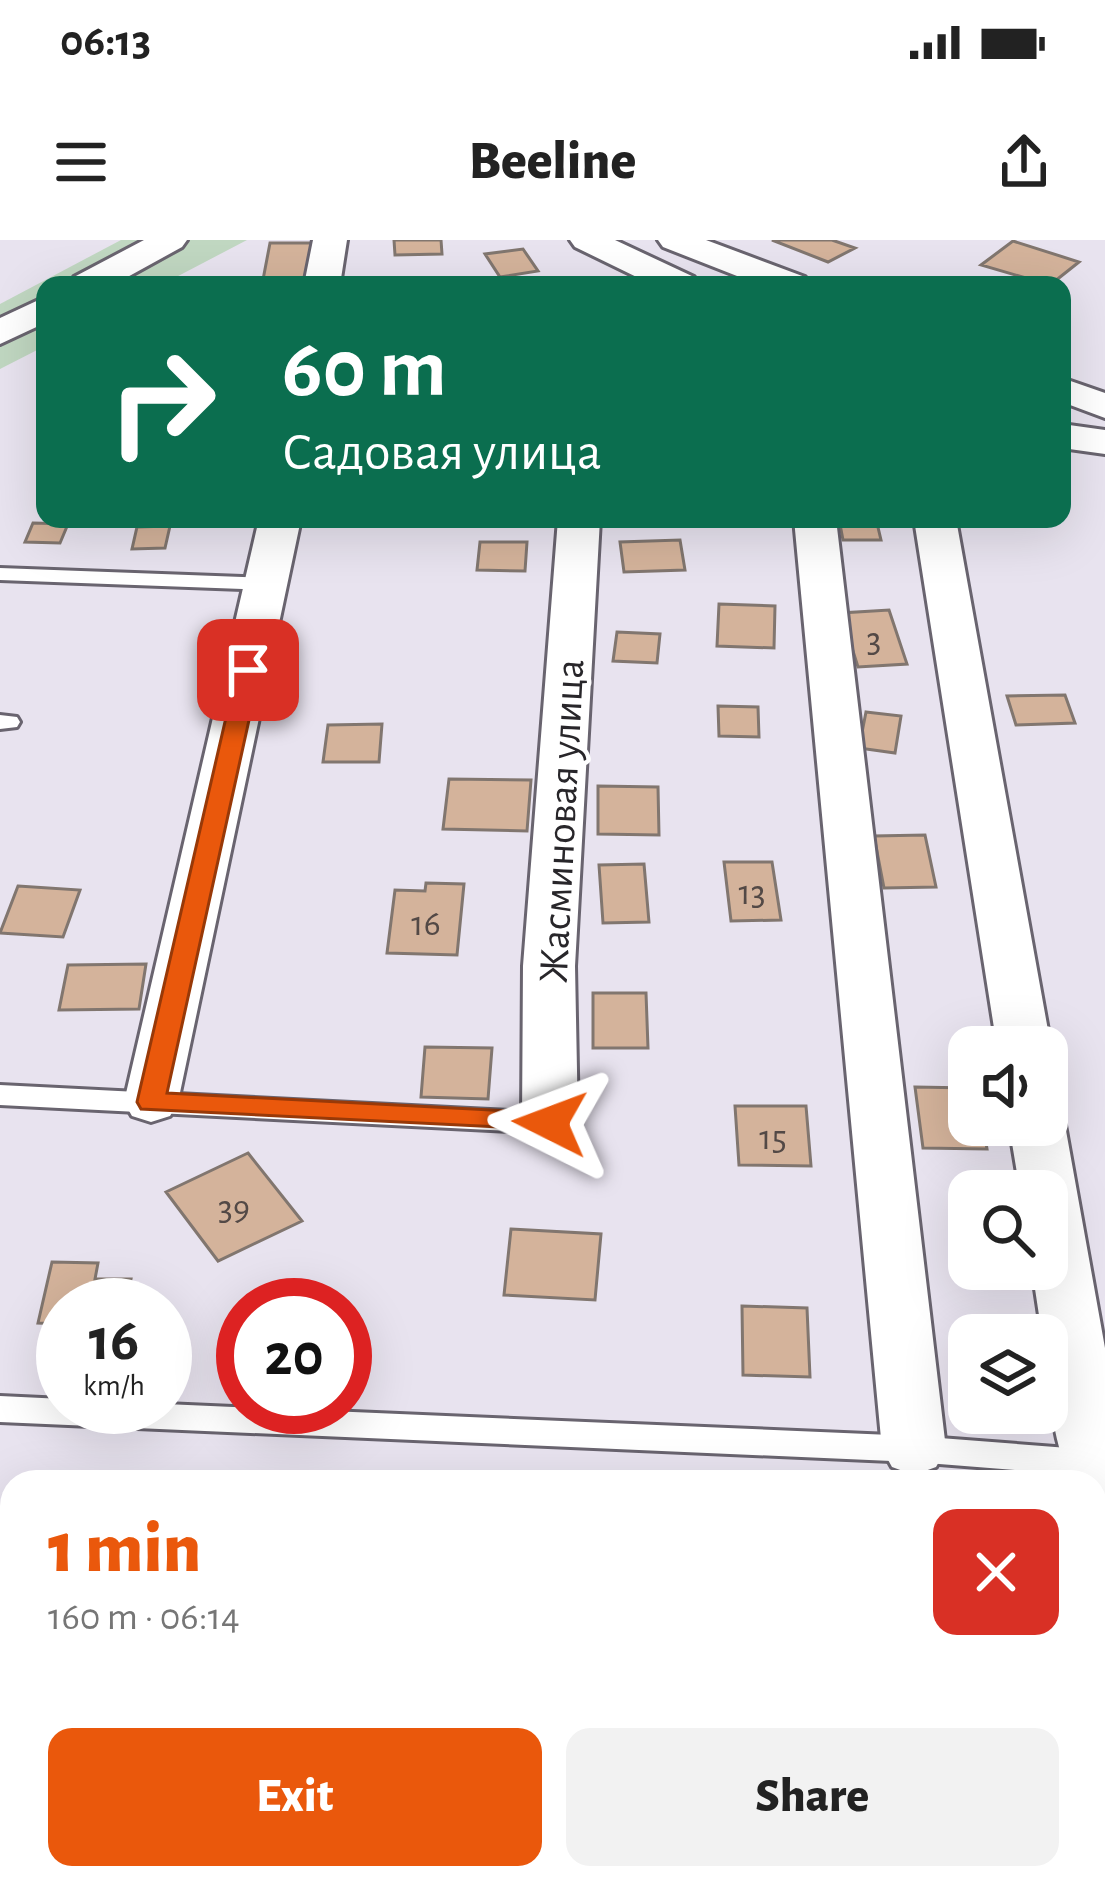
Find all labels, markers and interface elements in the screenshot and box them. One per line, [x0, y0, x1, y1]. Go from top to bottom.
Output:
text: 06:13 [60, 19, 151, 64]
icon: menu [48, 129, 114, 195]
icon: share [991, 129, 1057, 195]
text: Beeline [469, 135, 636, 189]
icon: right [84, 324, 240, 480]
text: 60 m [282, 328, 447, 412]
text: Садовая улица [282, 426, 602, 480]
pin [197, 619, 299, 721]
house number: 3 [867, 622, 881, 658]
icon: arrive [215, 637, 281, 703]
street label: Жасминовая улица [533, 658, 591, 984]
house number: 13 [738, 875, 766, 911]
house number: 16 [411, 906, 441, 942]
map controls [948, 1026, 1068, 1434]
button: sound [948, 1026, 1068, 1146]
position arrow [487, 1060, 613, 1186]
house number: 15 [759, 1120, 787, 1156]
button: search [948, 1170, 1068, 1290]
house number: 39 [218, 1190, 250, 1226]
speed limit sign: 20 [216, 1278, 372, 1434]
text: 16 [89, 1311, 139, 1371]
button: layers [948, 1314, 1068, 1434]
text: km/h [83, 1371, 145, 1401]
button: close [933, 1509, 1059, 1635]
text: 1 min [48, 1513, 201, 1585]
text: 160 m · 06:14 [48, 1598, 240, 1637]
button: Exit [48, 1728, 542, 1866]
button: Share [566, 1728, 1059, 1866]

